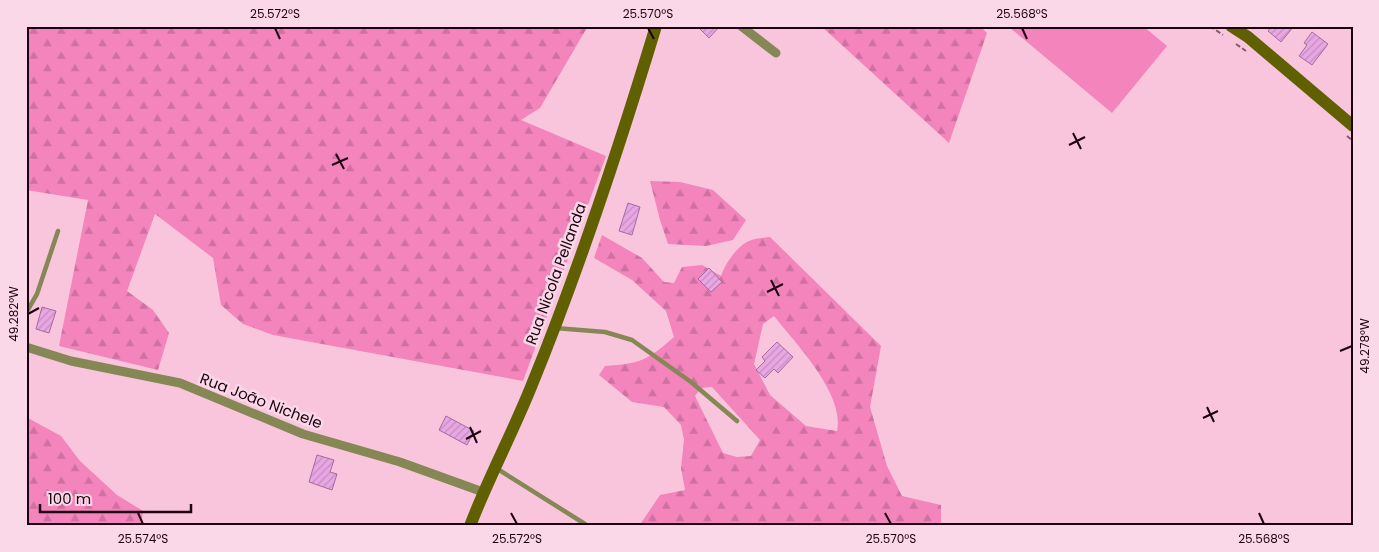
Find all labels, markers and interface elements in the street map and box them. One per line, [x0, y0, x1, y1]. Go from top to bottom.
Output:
text: 25.572°S [250, 5, 300, 22]
text: 25.570°S [623, 5, 673, 22]
text: 25.568°S [996, 5, 1048, 22]
street label: Rua Nicola Pellanda [520, 200, 591, 347]
text: 49.282°W [5, 286, 22, 342]
text: 49.278°W [1356, 318, 1373, 374]
street label: Rua João Nichele [197, 368, 325, 434]
scale bar [40, 482, 191, 514]
text: 100 m [48, 488, 91, 509]
text: 25.574°S [118, 530, 168, 547]
text: 25.572°S [492, 530, 542, 547]
text: 25.570°S [866, 530, 916, 547]
text: 25.568°S [1238, 530, 1290, 547]

